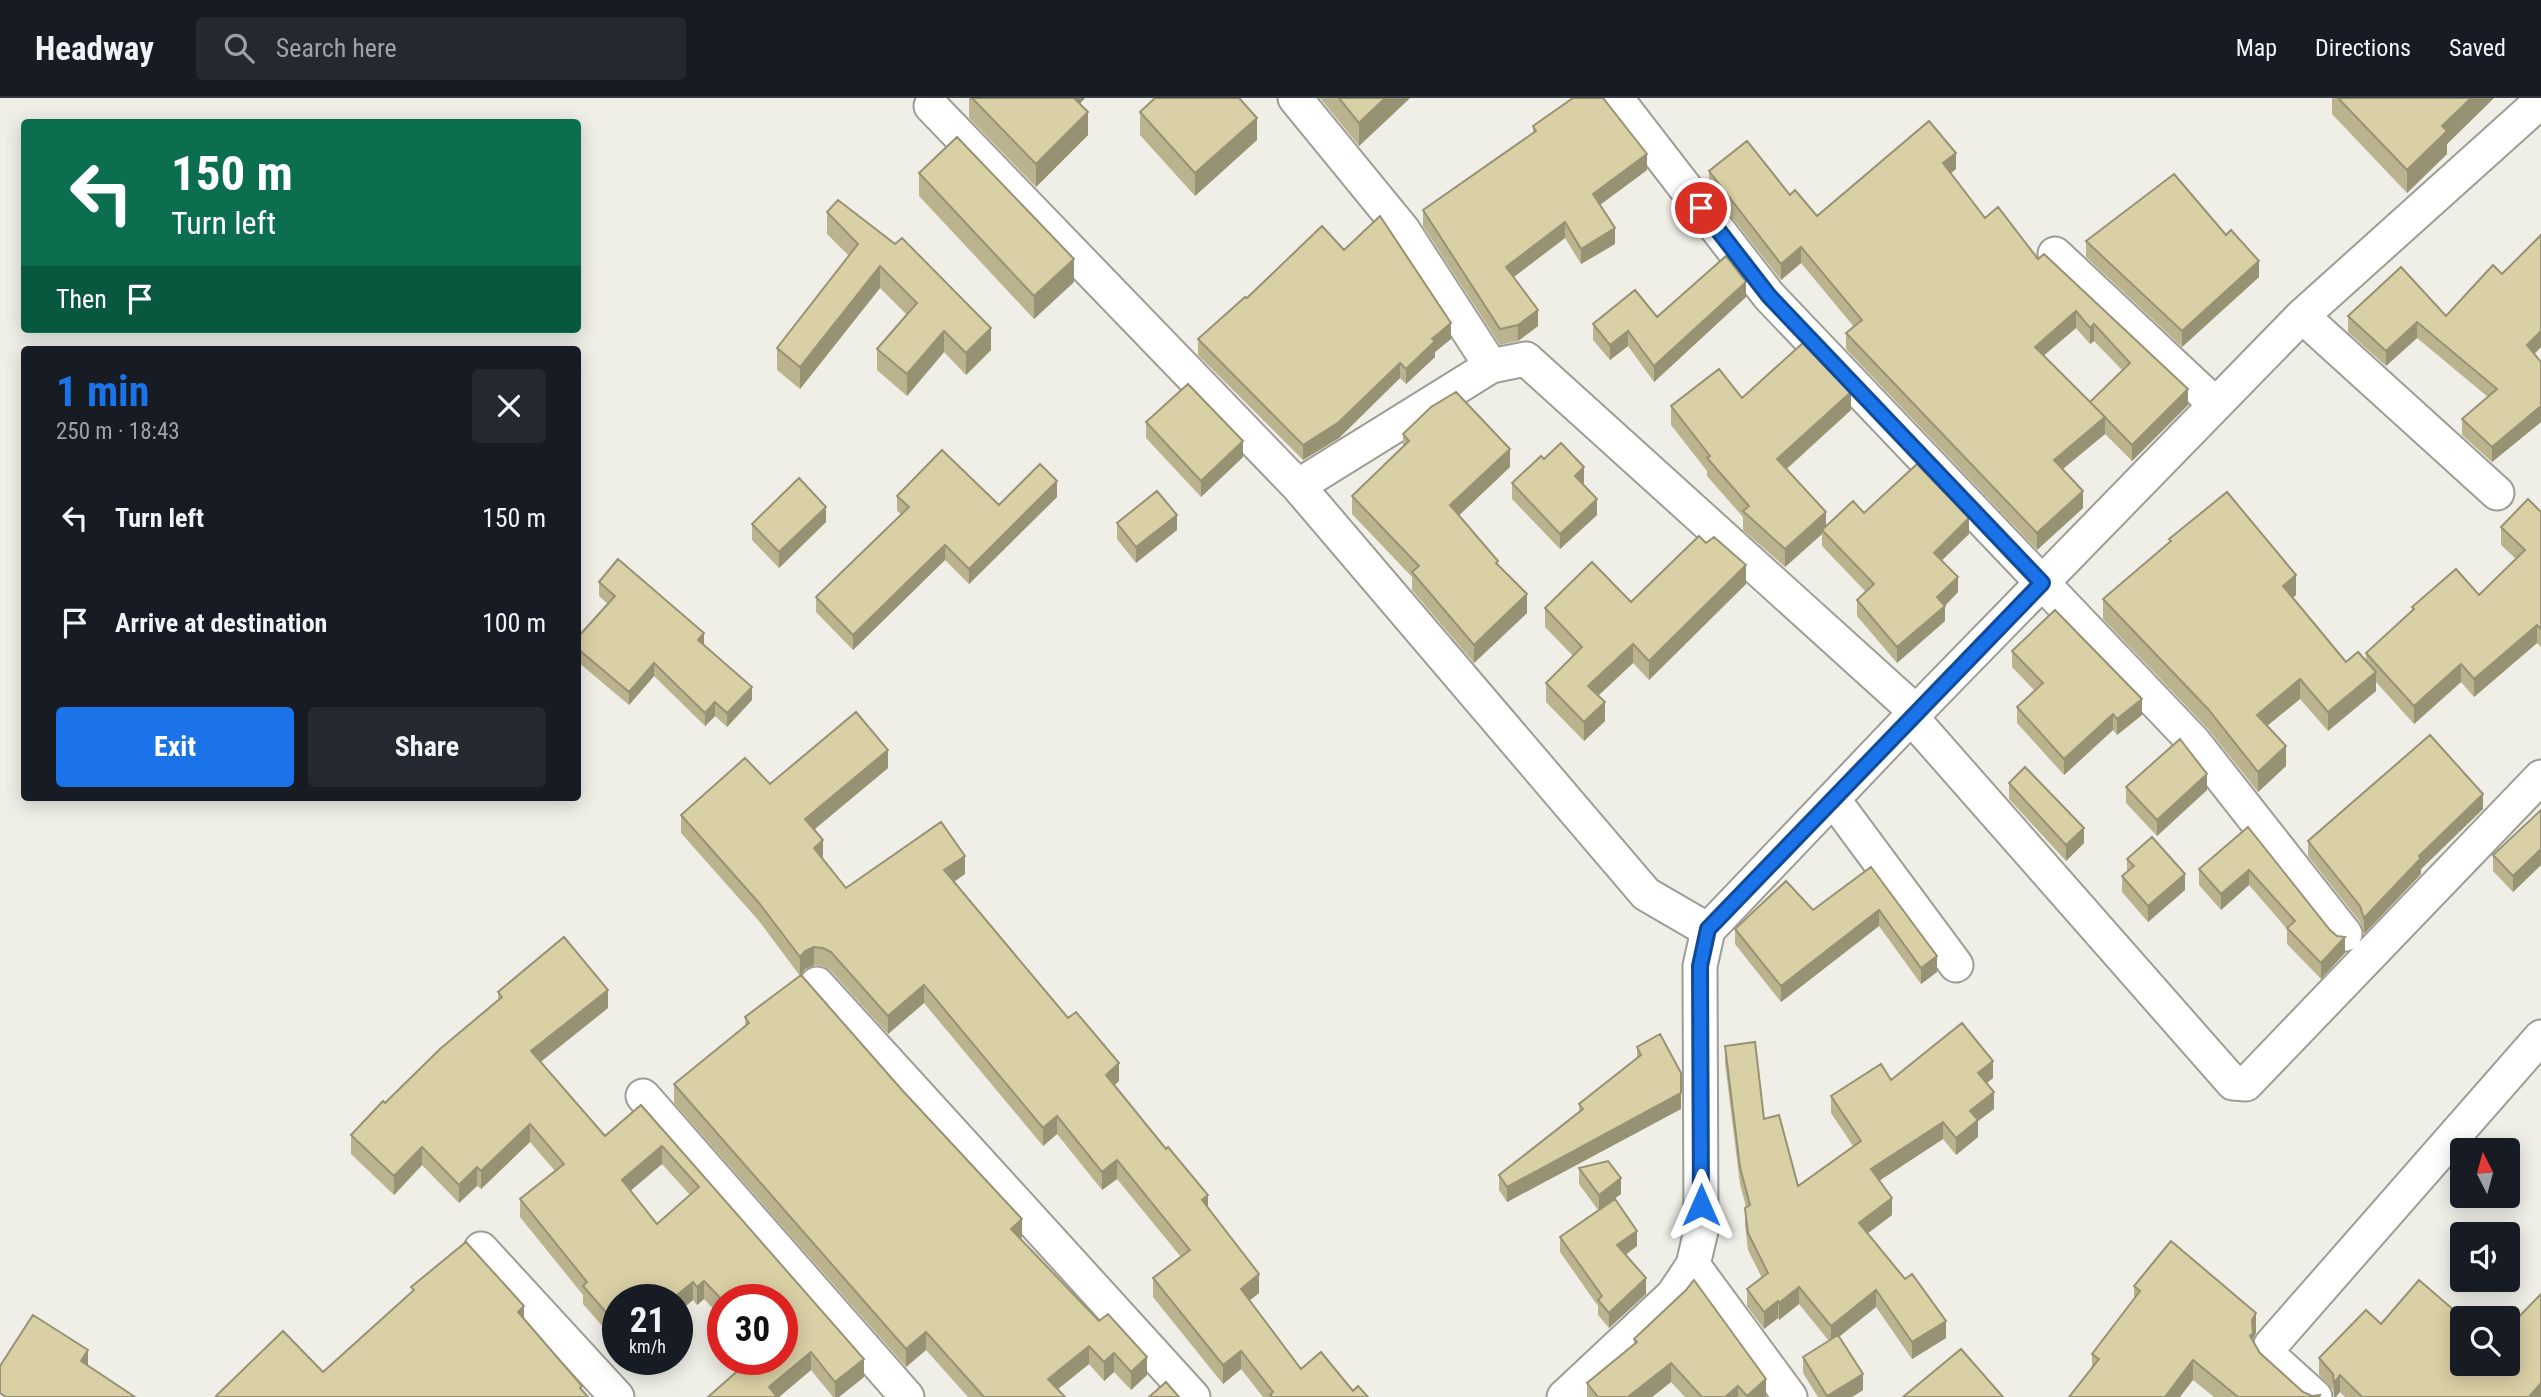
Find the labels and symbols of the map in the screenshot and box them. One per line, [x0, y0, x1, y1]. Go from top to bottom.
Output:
pin [1671, 178, 1731, 238]
north arrow [2450, 1138, 2520, 1208]
position arrow [1664, 1168, 1738, 1242]
speed limit sign: 30 [707, 1284, 798, 1375]

